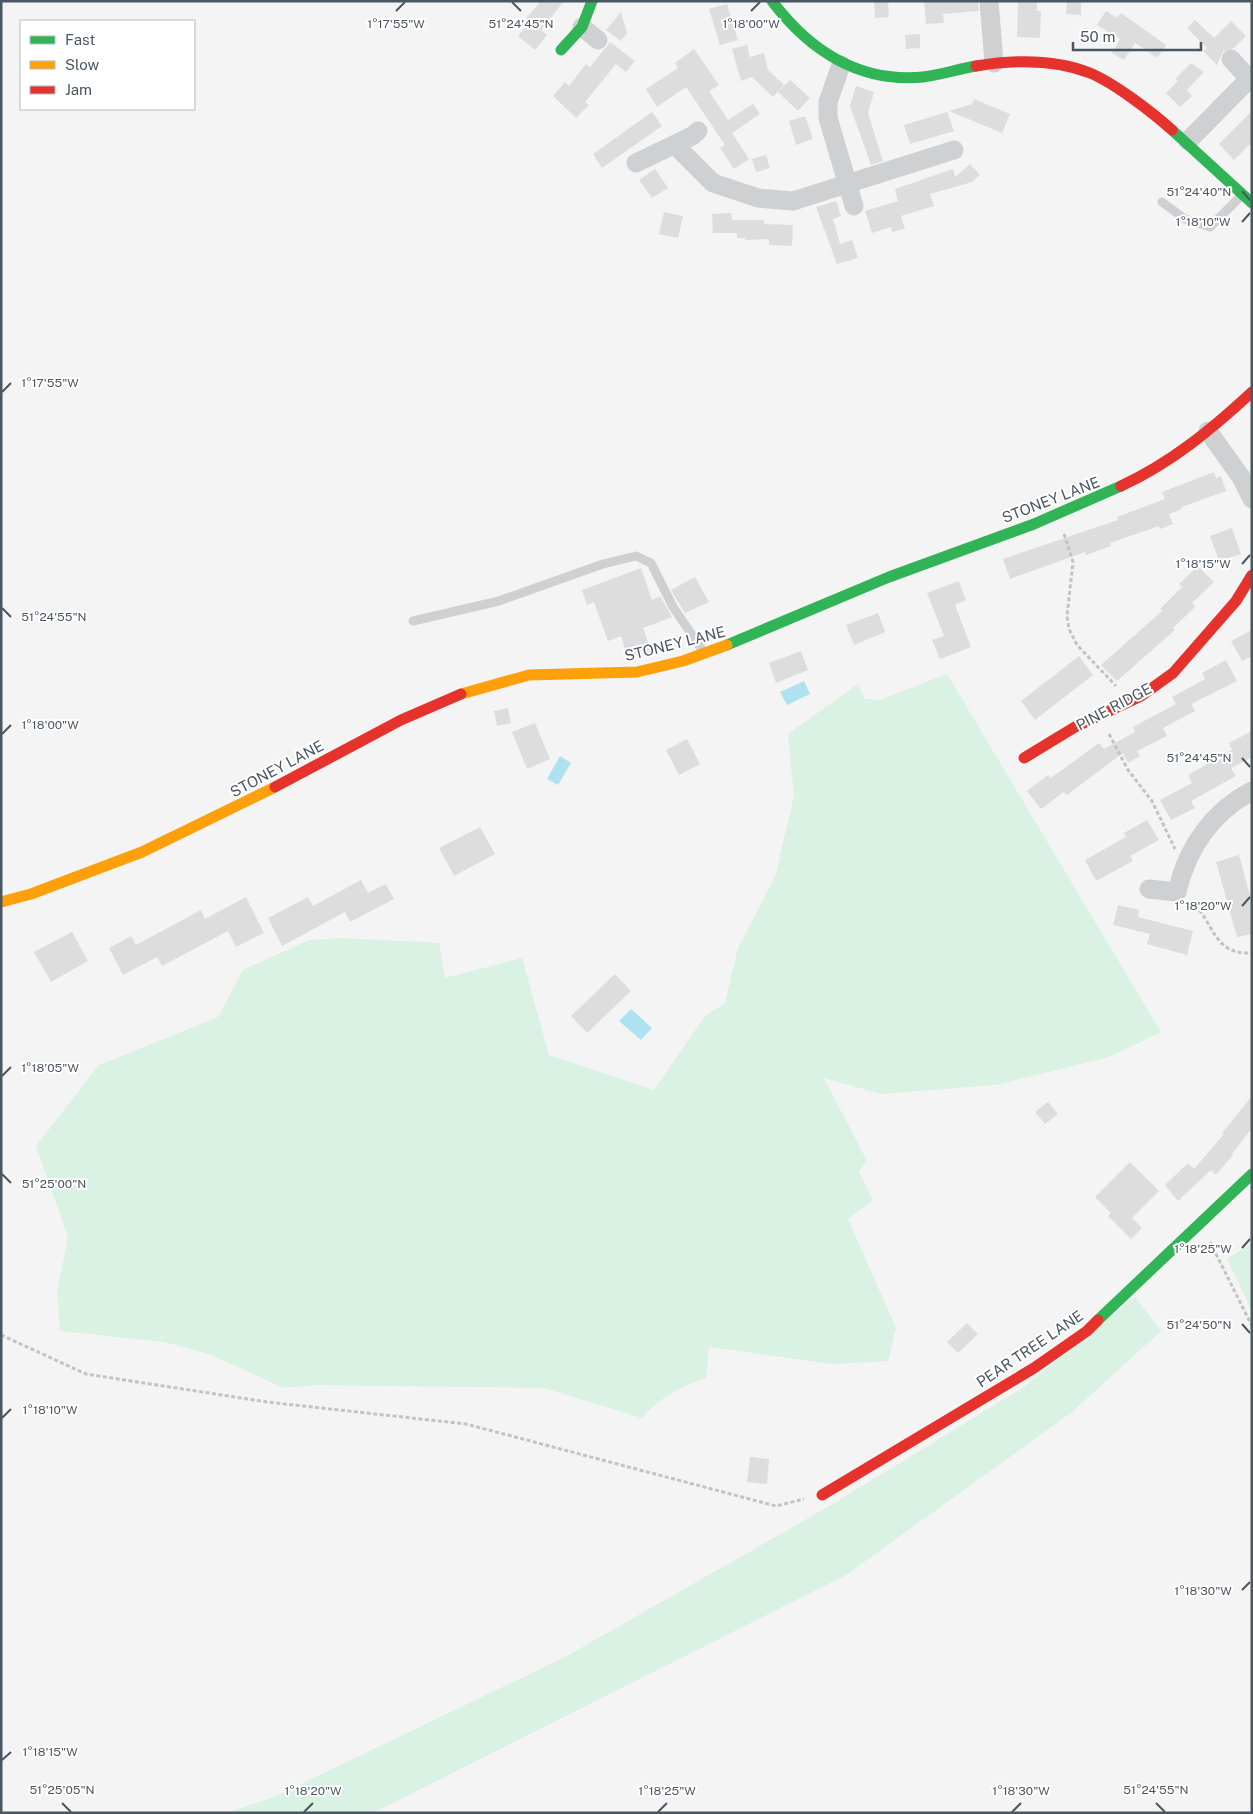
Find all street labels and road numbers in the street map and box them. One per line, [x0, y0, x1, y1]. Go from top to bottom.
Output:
street label: STONEY LANE [1000, 473, 1102, 526]
street label: STONEY LANE [623, 623, 727, 664]
street label: PINE RIDGE [1073, 680, 1154, 734]
street label: STONEY LANE [227, 737, 326, 800]
street label: PEAR TREE LANE [973, 1307, 1086, 1391]

